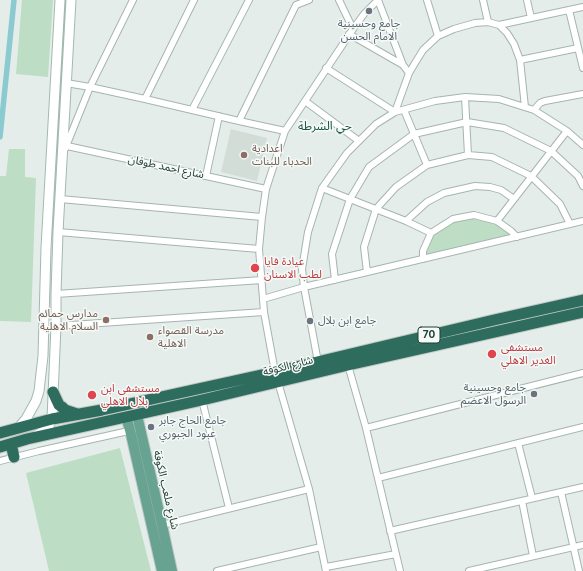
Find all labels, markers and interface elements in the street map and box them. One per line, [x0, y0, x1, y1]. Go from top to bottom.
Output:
marker: جامع وحسينية الامام الحسن [364, 6, 374, 16]
place label: جامع وحسينية الامام الحسن [338, 17, 400, 43]
district label: حي الشرطة [298, 119, 352, 133]
place label: اعدادية الحدباء للبنات [252, 142, 312, 168]
marker: اعدادية الحدباء للبنات [239, 150, 249, 160]
street label: شارع احمد طوفان [127, 153, 205, 181]
place label: عيادة فايا لطب الاسنان [264, 255, 322, 281]
marker: عيادة فايا لطب الاسنان [249, 262, 261, 274]
place label: مدارس حمائم السلام الاهلية [38, 307, 98, 333]
place label: جامع ابن بلال [318, 314, 376, 328]
marker: مدارس حمائم السلام الاهلية [101, 315, 111, 325]
marker: جامع ابن بلال [305, 316, 315, 326]
place label: مدرسة القصواء الاهلية [158, 324, 224, 350]
road number: 70 [418, 327, 440, 343]
marker: مدرسة القصواء الاهلية [145, 332, 155, 342]
place label: مستشفى الغدير الاهلي [501, 341, 556, 367]
marker: مستشفى الغدير الاهلي [486, 348, 498, 360]
street label: شارع الكوفة [262, 353, 314, 379]
place label: جامع وحسينية الرسول الاعضم [461, 381, 526, 407]
place label: مستشفى ابن بلال الاهلي [101, 382, 160, 408]
marker: مستشفى ابن بلال الاهلي [86, 389, 98, 401]
marker: جامع وحسينية الرسول الاعضم [529, 389, 539, 399]
place label: جامع الحاج جابر عبود الجبوري [159, 414, 226, 440]
marker: جامع الحاج جابر عبود الجبوري [146, 422, 156, 432]
street label: شارع ملعب الكوفة [150, 449, 182, 531]

